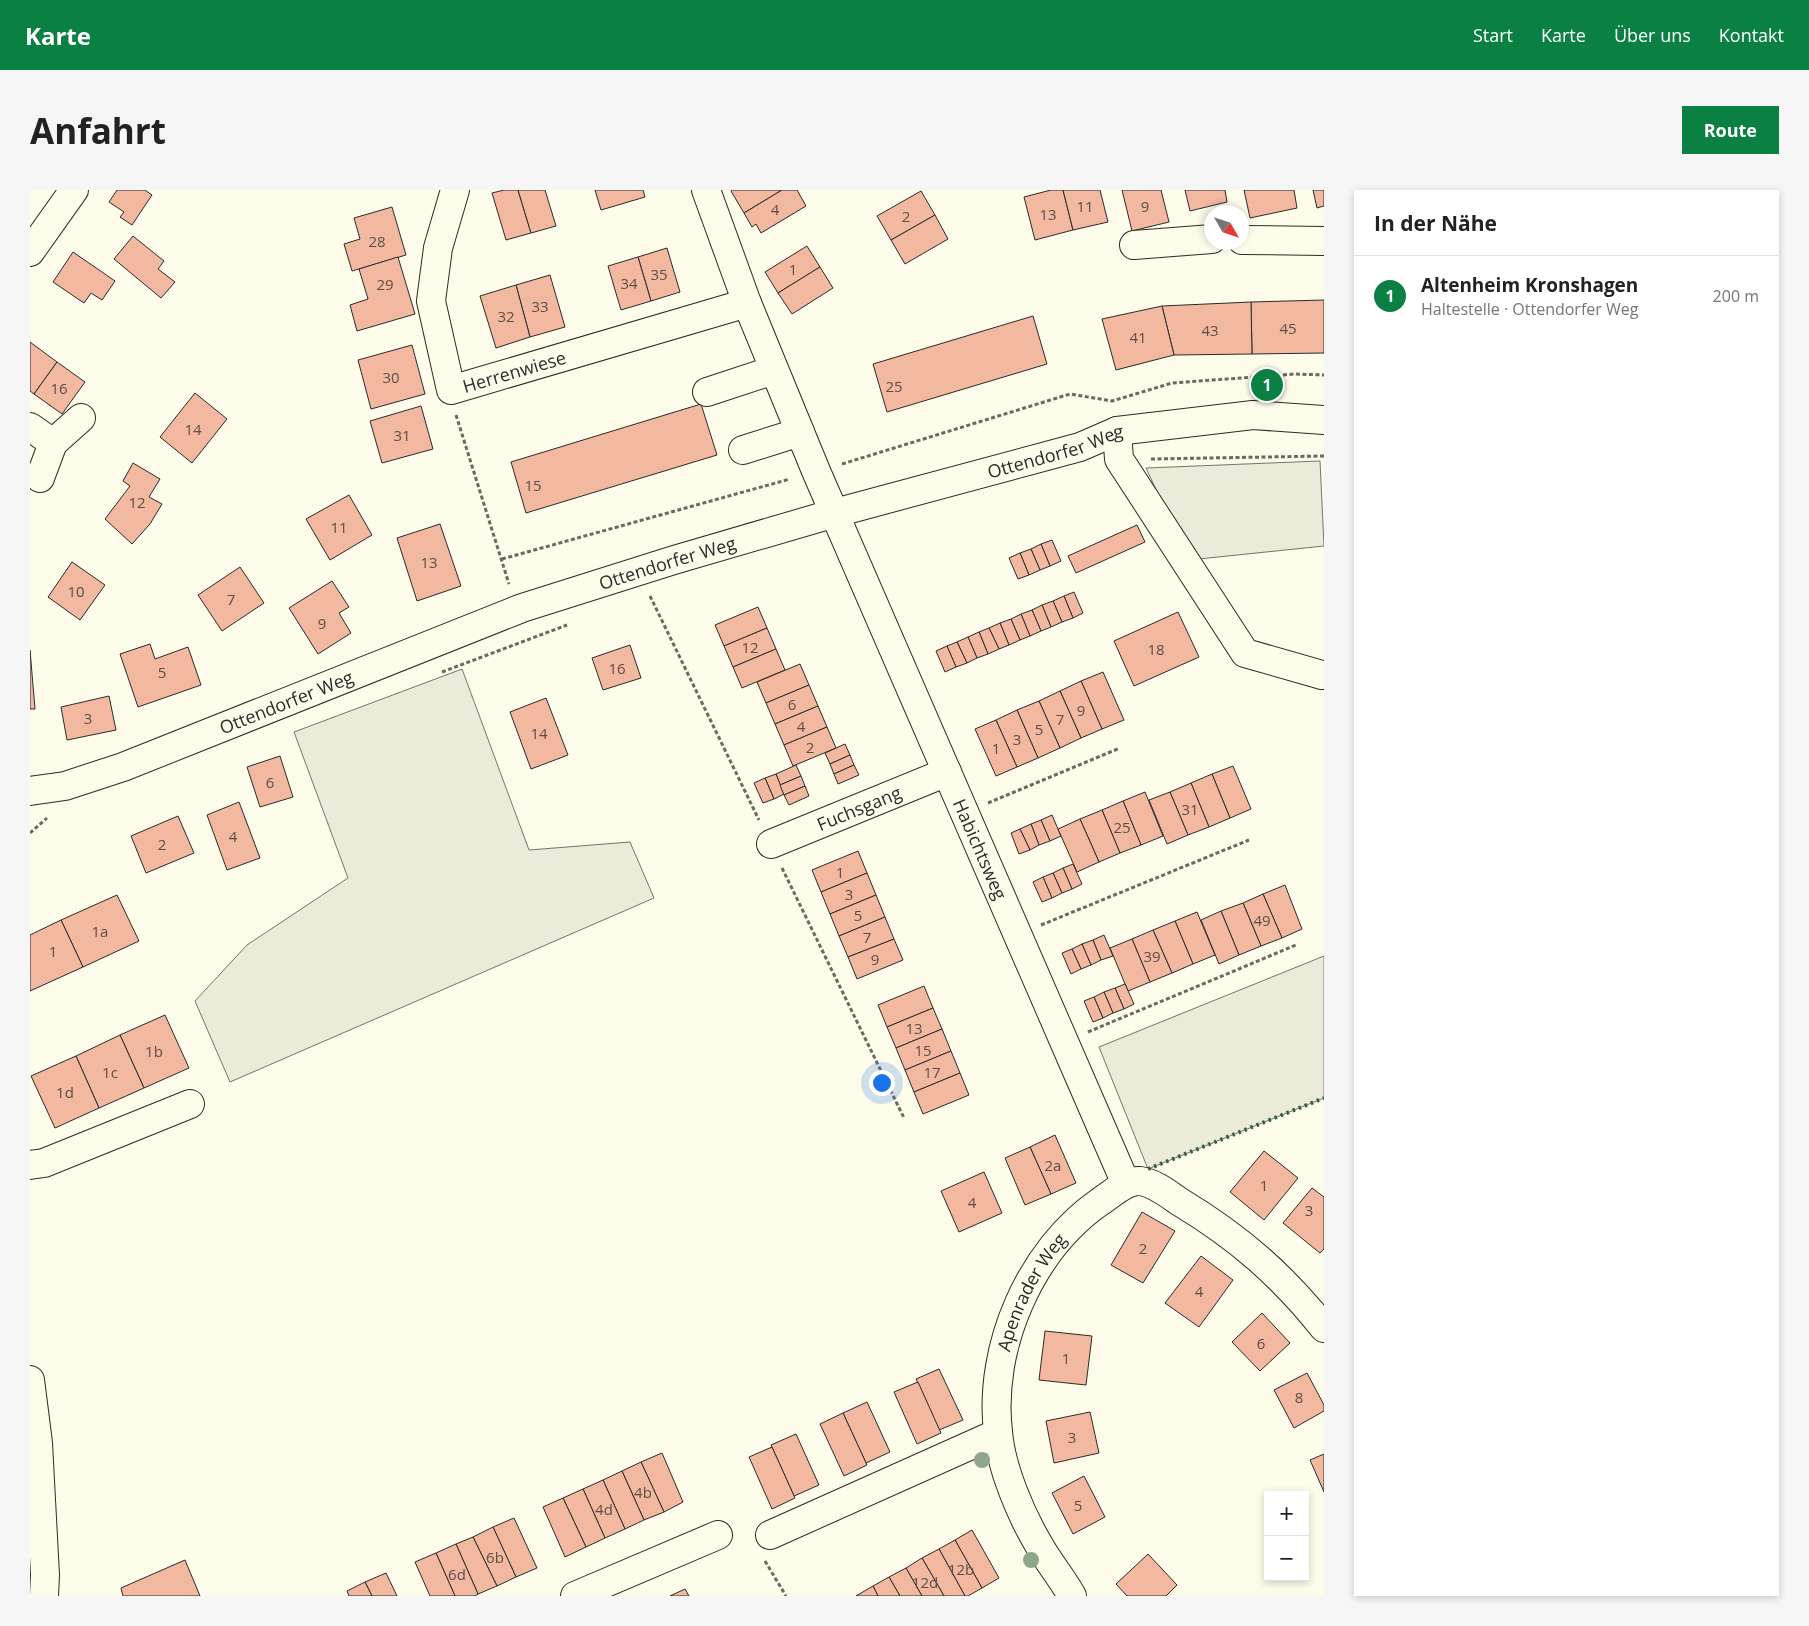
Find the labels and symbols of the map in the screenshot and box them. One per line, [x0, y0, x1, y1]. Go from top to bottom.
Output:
house number: 11 [1076, 196, 1094, 216]
house number: 9 [1141, 196, 1149, 216]
house number: 4 [771, 199, 780, 219]
house number: 13 [1039, 204, 1057, 224]
north arrow [1204, 205, 1249, 250]
house number: 2 [902, 206, 910, 226]
house number: 28 [368, 231, 386, 251]
house number: 1 [789, 259, 797, 279]
house number: 35 [650, 264, 668, 284]
house number: 34 [620, 273, 638, 293]
house number: 29 [376, 274, 394, 294]
house number: 33 [531, 296, 549, 316]
house number: 32 [497, 306, 515, 326]
house number: 45 [1279, 318, 1297, 338]
house number: 43 [1201, 320, 1219, 340]
house number: 41 [1129, 327, 1147, 347]
street label: Herrenwiese [460, 345, 569, 398]
pin: 1 [1251, 366, 1283, 404]
house number: 30 [382, 367, 400, 387]
house number: 25 [885, 376, 903, 396]
house number: 16 [50, 378, 68, 398]
street label: Ottendorfer Weg [984, 418, 1124, 483]
house number: 14 [184, 419, 202, 439]
house number: 31 [393, 425, 411, 445]
house number: 15 [524, 475, 542, 495]
house number: 12 [128, 492, 146, 512]
house number: 11 [330, 517, 348, 537]
street label: Ottendorfer Weg [596, 531, 739, 595]
house number: 13 [420, 552, 438, 572]
house number: 10 [67, 581, 85, 601]
house number: 7 [227, 589, 235, 609]
house number: 9 [318, 613, 326, 633]
house number: 12 [741, 637, 759, 657]
house number: 18 [1147, 639, 1165, 659]
house number: 16 [608, 658, 626, 678]
house number: 5 [158, 662, 166, 682]
street label: Ottendorfer Weg [216, 664, 357, 739]
house number: 6 [788, 694, 796, 714]
house number: 9 [1077, 700, 1085, 720]
house number: 3 [84, 708, 92, 728]
house number: 7 [1056, 709, 1064, 729]
house number: 4 [797, 716, 806, 736]
house number: 5 [1035, 719, 1043, 739]
house number: 14 [530, 723, 548, 743]
house number: 3 [1013, 729, 1021, 749]
house number: 2 [806, 737, 814, 757]
house number: 1 [992, 738, 1000, 758]
house number: 6 [266, 772, 274, 792]
street label: Fuchsgang [813, 780, 905, 836]
street label: Habichtsweg [948, 795, 1013, 903]
house number: 31 [1181, 799, 1199, 819]
house number: 25 [1113, 817, 1131, 837]
house number: 4 [229, 826, 238, 846]
house number: 2 [158, 834, 166, 854]
house number: 1 [836, 862, 844, 882]
house number: 3 [845, 884, 853, 904]
house number: 5 [854, 905, 862, 925]
house number: 49 [1253, 910, 1271, 930]
house number: 1a [92, 921, 108, 941]
house number: 7 [863, 927, 871, 947]
house number: 1 [49, 941, 57, 961]
house number: 39 [1143, 946, 1161, 966]
house number: 9 [871, 949, 879, 969]
house number: 13 [905, 1018, 923, 1038]
house number: 15 [914, 1040, 932, 1060]
house number: 1b [145, 1041, 163, 1061]
house number: 1c [102, 1062, 118, 1082]
house number: 17 [923, 1062, 941, 1082]
your location [869, 1070, 895, 1096]
house number: 1d [56, 1082, 74, 1102]
house number: 2a [1045, 1155, 1061, 1175]
house number: 1 [1260, 1175, 1268, 1195]
house number: 4 [968, 1192, 977, 1212]
house number: 3 [1305, 1200, 1313, 1220]
street label: Apenrader Weg [991, 1228, 1071, 1354]
house number: 2 [1139, 1238, 1147, 1258]
house number: 4 [1195, 1281, 1204, 1301]
house number: 6 [1257, 1333, 1265, 1353]
house number: 1 [1062, 1348, 1070, 1368]
house number: 8 [1295, 1387, 1303, 1407]
house number: 3 [1068, 1427, 1076, 1447]
house number: 4b [634, 1482, 652, 1502]
house number: 5 [1074, 1495, 1082, 1515]
house number: 4d [595, 1499, 613, 1519]
house number: 6b [486, 1547, 504, 1567]
house number: 12b [948, 1559, 974, 1579]
house number: 6d [448, 1564, 466, 1584]
house number: 12d [912, 1572, 938, 1592]

